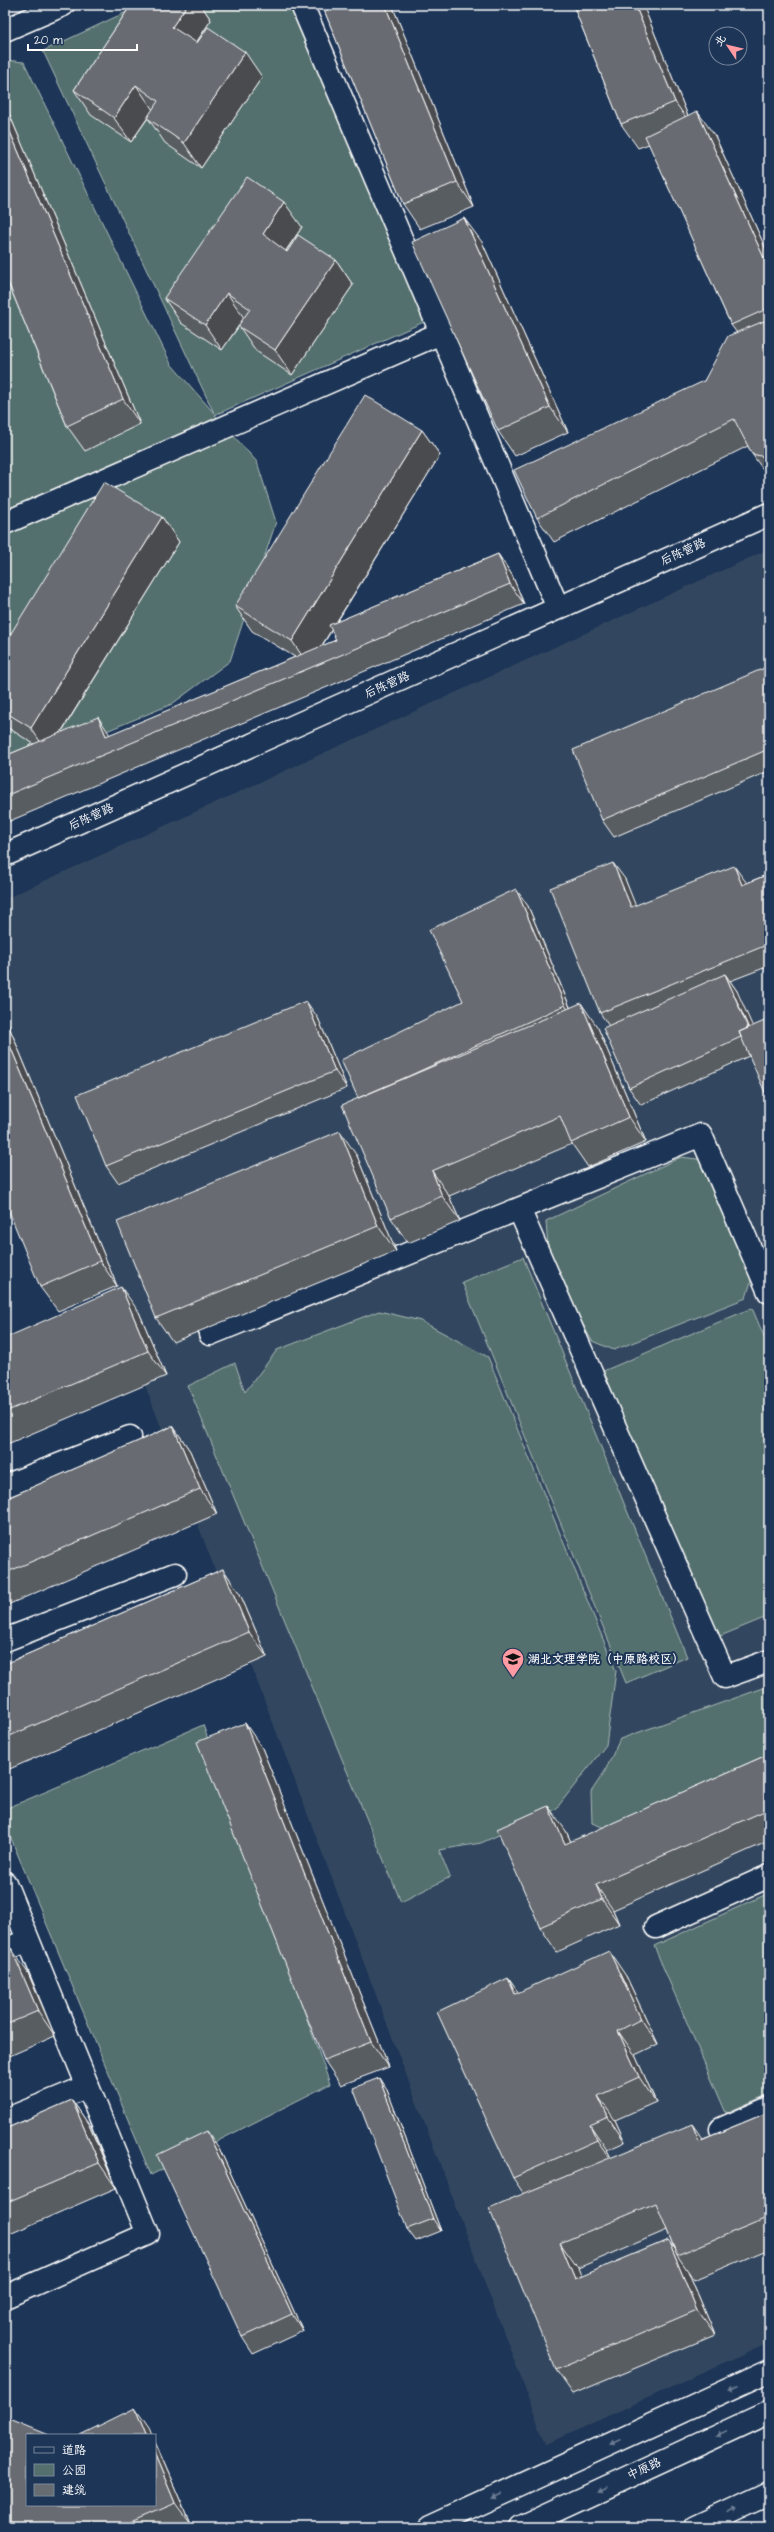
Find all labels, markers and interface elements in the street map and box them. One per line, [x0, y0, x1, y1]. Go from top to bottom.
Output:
scale bar [28, 26, 137, 52]
north arrow [708, 26, 748, 66]
text: 20 m [34, 32, 63, 49]
text: 北 [711, 32, 730, 49]
street label: 后陈营路 [658, 534, 708, 570]
street label: 后陈营路 [362, 667, 412, 703]
street label: 后陈营路 [66, 799, 116, 835]
school or university icon: 湖北文理学院（中原路校区） [500, 1646, 526, 1679]
place label: 湖北文理学院（中原路校区） [528, 1651, 684, 1668]
one-way arrow [728, 2384, 739, 2390]
one-way arrow [715, 2431, 727, 2437]
legend [26, 2434, 156, 2506]
one-way arrow [609, 2439, 621, 2445]
text: 道路 [62, 2442, 86, 2459]
street label: 中原路 [624, 2454, 664, 2484]
text: 公园 [62, 2462, 86, 2479]
text: 建筑 [62, 2482, 86, 2499]
one-way arrow [597, 2486, 608, 2492]
one-way arrow [492, 2493, 503, 2499]
one-way arrow [726, 2508, 737, 2514]

